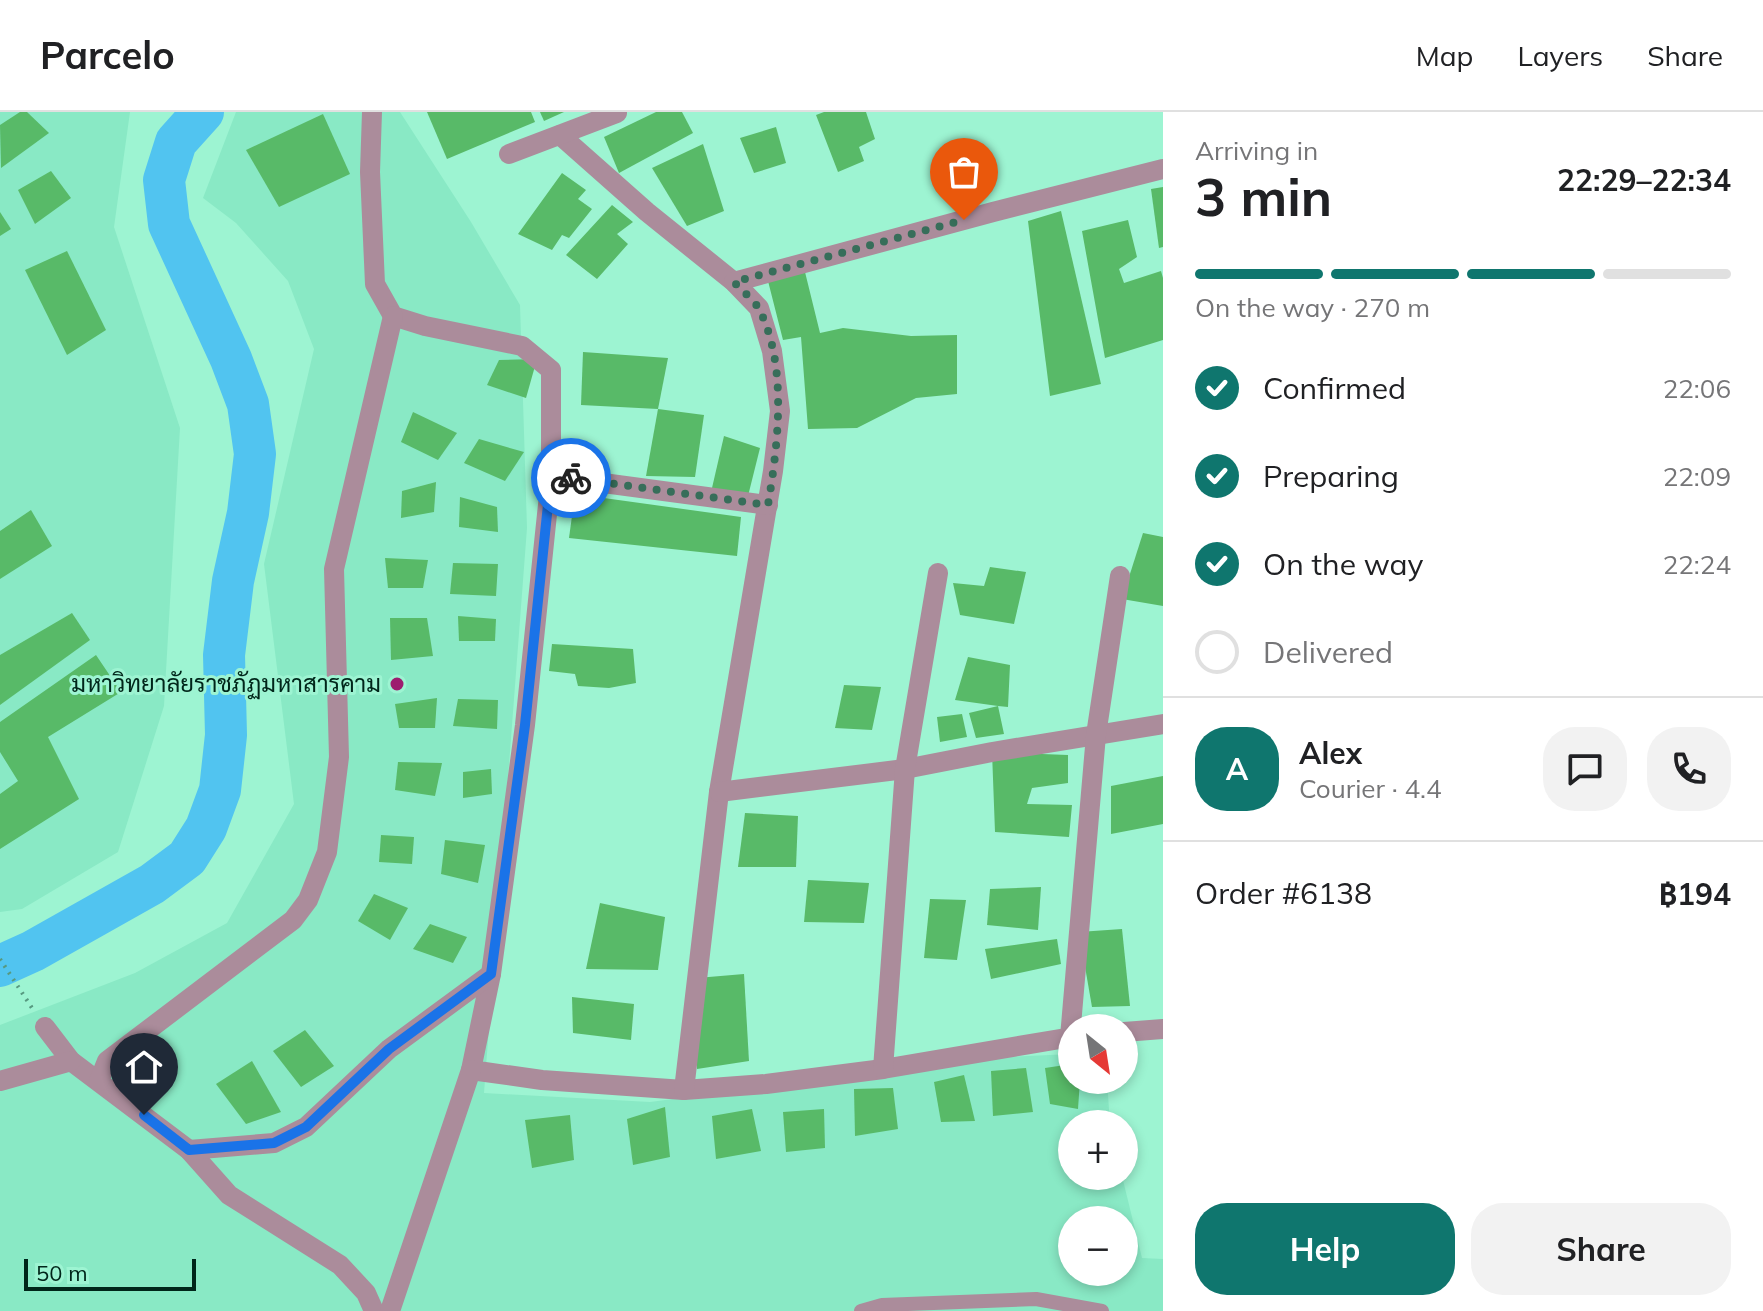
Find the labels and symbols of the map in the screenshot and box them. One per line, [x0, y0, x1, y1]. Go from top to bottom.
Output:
pin [930, 138, 998, 220]
courier [531, 438, 611, 518]
place label: มหาวิทยาลัยราชภัฏมหาสารคาม [71, 668, 381, 700]
marker: มหาวิทยาลัยราชภัฏมหาสารคาม [388, 675, 406, 693]
north arrow [1058, 1014, 1138, 1094]
pin [110, 1033, 178, 1115]
scale bar [24, 1255, 196, 1291]

